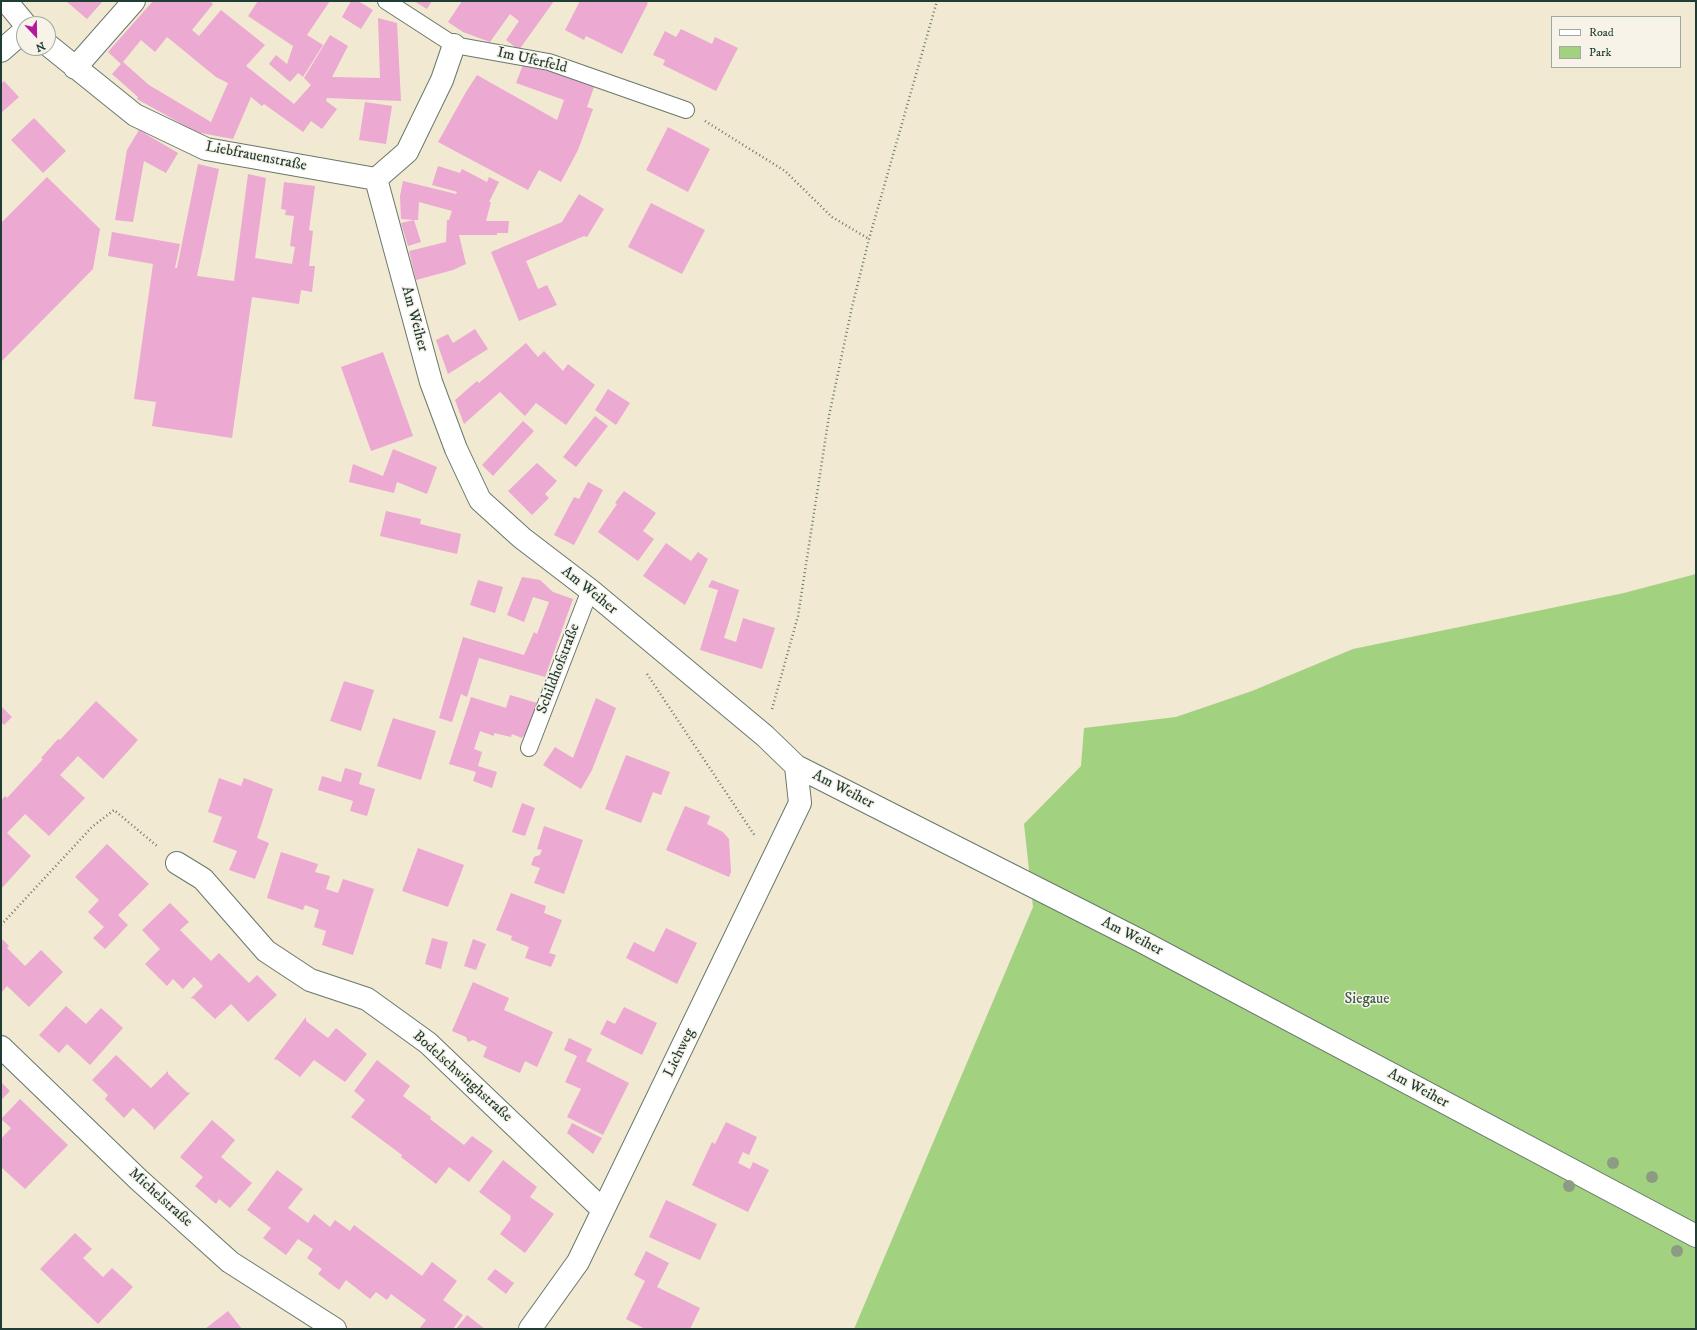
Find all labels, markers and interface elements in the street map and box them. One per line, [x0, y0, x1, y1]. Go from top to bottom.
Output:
north arrow [16, 16, 56, 56]
legend [1551, 16, 1681, 68]
text: Road [1589, 25, 1614, 40]
text: N [33, 38, 47, 54]
street label: Im Uferfeld [495, 44, 569, 78]
text: Park [1589, 45, 1611, 60]
street label: Liebfrauenstraße [204, 138, 308, 176]
street label: Am Weiher [397, 284, 431, 354]
street label: Am Weiher [557, 563, 621, 619]
street label: Schildhofstraße [534, 621, 584, 717]
street label: Am Weiher [809, 767, 877, 813]
street label: Am Weiher [1098, 914, 1166, 960]
park label: Siegaue [1344, 991, 1390, 1009]
street label: Lichweg [661, 1026, 699, 1080]
street label: Bodelschwinghstraße [409, 1028, 515, 1126]
street label: Am Weiher [1384, 1065, 1452, 1113]
street label: Michelstraße [124, 1165, 196, 1231]

